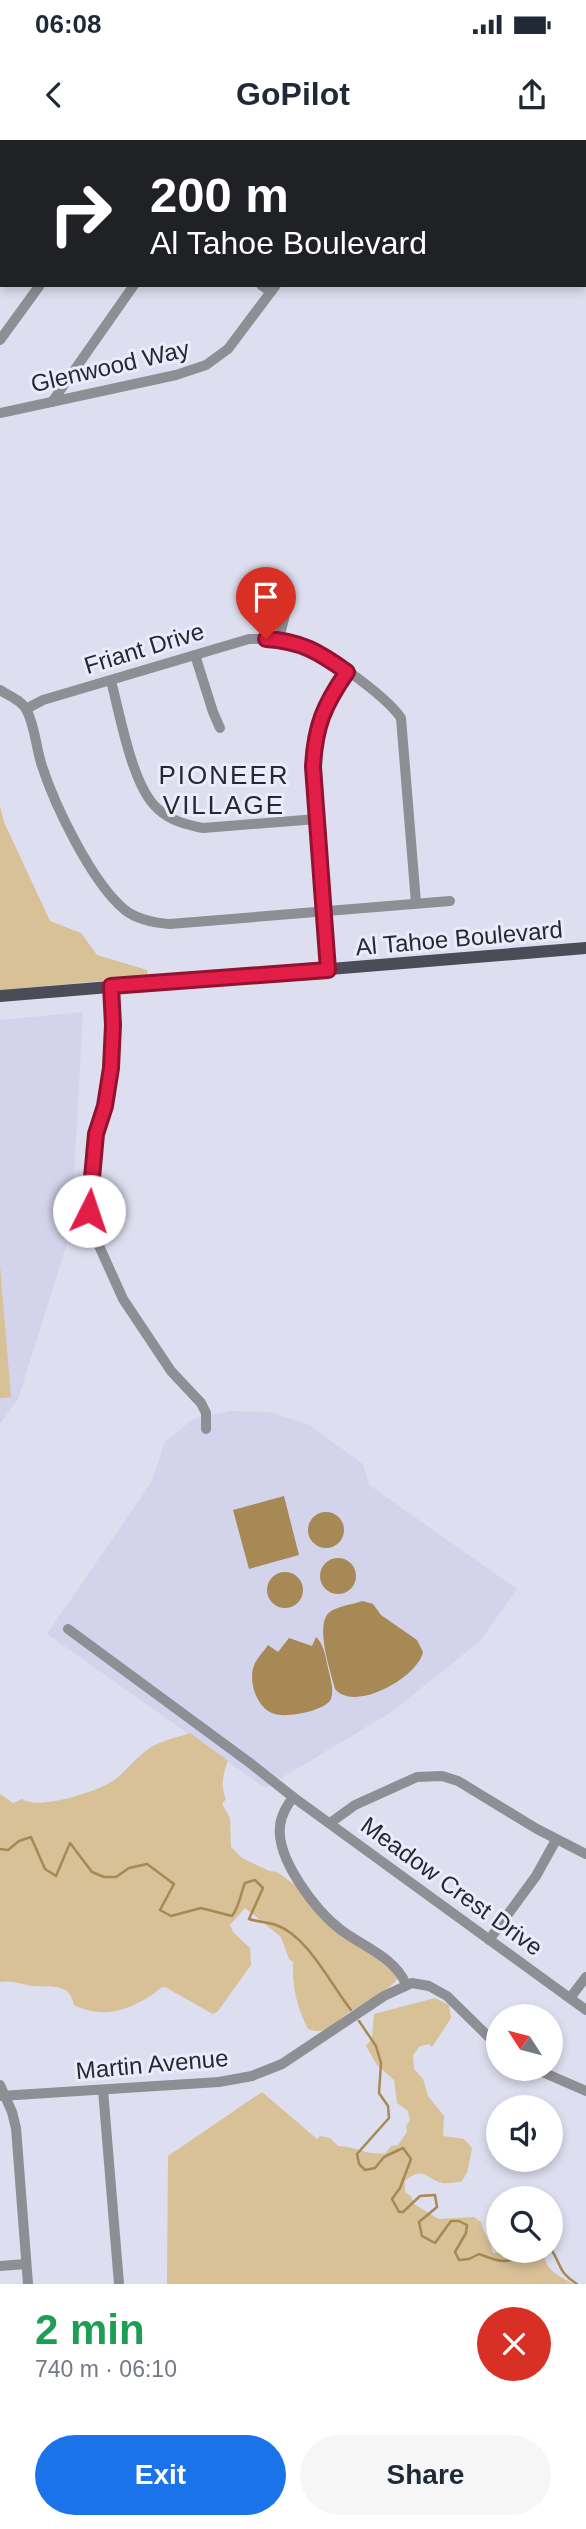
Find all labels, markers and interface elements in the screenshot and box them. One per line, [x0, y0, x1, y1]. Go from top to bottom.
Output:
text: 06:08 [35, 9, 102, 39]
icon: back [35, 76, 73, 114]
text: GoPilot [236, 76, 350, 112]
icon: share [513, 76, 551, 114]
icon: right [35, 168, 126, 259]
text: 200 m [150, 168, 289, 222]
text: Al Tahoe Boulevard [150, 225, 427, 261]
street label: Glenwood Way [28, 335, 192, 397]
pin [236, 567, 296, 639]
icon: arrive [247, 578, 285, 616]
street label: Friant Drive [81, 617, 207, 679]
district label: PIONEER VILLAGE [158, 760, 290, 820]
street label: Al Tahoe Boulevard [354, 916, 564, 960]
position arrow [52, 1174, 126, 1248]
street label: Meadow Crest Drive [356, 1811, 548, 1961]
north arrow [486, 2004, 564, 2081]
map controls [486, 2004, 563, 2263]
street label: Martin Avenue [75, 2044, 229, 2084]
button: sound [486, 2095, 563, 2172]
button: search [486, 2186, 563, 2263]
text: 2 min [35, 2306, 145, 2353]
button: close [477, 2307, 551, 2381]
text: 740 m · 06:10 [35, 2356, 177, 2382]
button: Exit [35, 2435, 286, 2515]
button: Share [300, 2435, 551, 2515]

